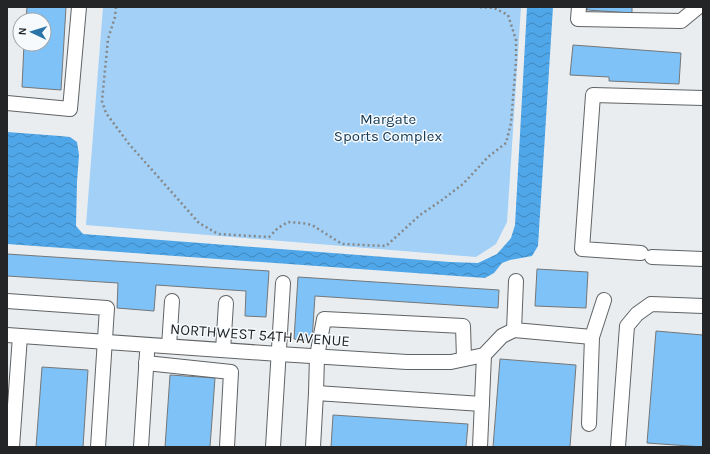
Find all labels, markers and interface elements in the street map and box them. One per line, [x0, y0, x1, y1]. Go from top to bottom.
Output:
north arrow [12, 12, 52, 52]
text: N [16, 27, 29, 36]
park label: Margate Sports Complex [334, 110, 442, 145]
street label: NORTHWEST 54TH AVENUE [170, 320, 350, 350]

